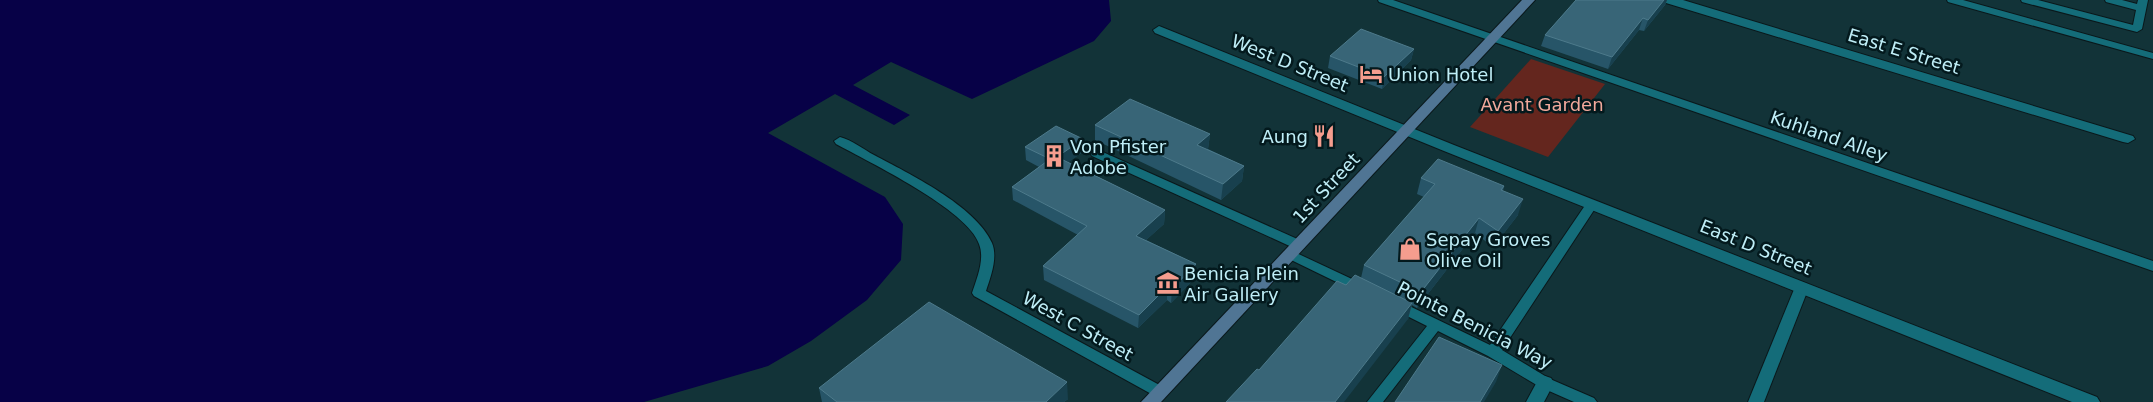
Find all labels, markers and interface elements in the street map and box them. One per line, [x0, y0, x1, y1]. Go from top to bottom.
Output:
street label: East E Street [1845, 24, 1963, 78]
street label: West D Street [1228, 30, 1352, 96]
hotel icon: Union Hotel [1358, 61, 1384, 87]
place label: Union Hotel [1388, 64, 1493, 85]
park label: Avant Garden [1480, 94, 1604, 115]
street label: Kuhland Alley [1768, 106, 1891, 166]
restaurant icon: Aung [1311, 123, 1337, 149]
place label: Aung [1261, 126, 1308, 147]
place label: Von Pfister Adobe [1070, 136, 1167, 178]
building icon: Von Pfister Adobe [1041, 143, 1067, 169]
street label: 1st Street [1288, 149, 1364, 227]
street label: East D Street [1697, 215, 1815, 279]
place label: Sepay Groves Olive Oil [1426, 229, 1550, 271]
shop icon: Sepay Groves Olive Oil [1397, 236, 1423, 262]
place label: Benicia Plein Air Gallery [1184, 263, 1299, 305]
museum icon: Benicia Plein Air Gallery [1155, 270, 1181, 296]
street label: Pointe Benicia Way [1394, 277, 1556, 373]
street label: West C Street [1019, 287, 1137, 365]

